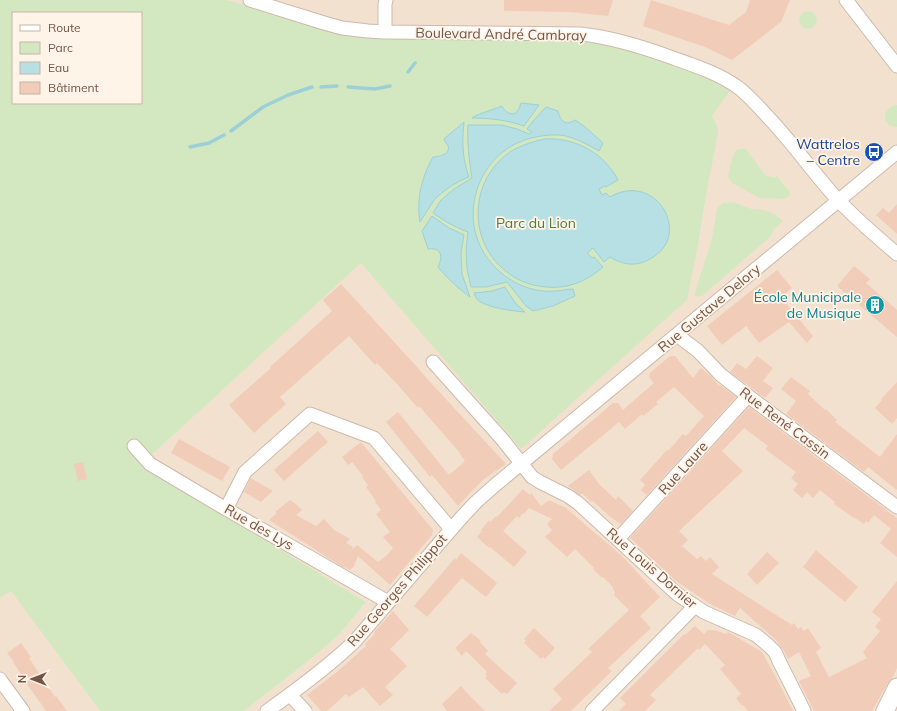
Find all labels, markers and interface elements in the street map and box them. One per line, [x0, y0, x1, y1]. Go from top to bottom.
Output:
legend [12, 12, 142, 104]
text: Route [48, 20, 81, 35]
street label: Boulevard André Cambray [415, 24, 587, 45]
text: Parc [48, 40, 73, 55]
text: Eau [48, 60, 69, 75]
text: Bâtiment [48, 80, 99, 95]
place label: Wattrelos – Centre [796, 135, 860, 169]
bus stop icon: Wattrelos – Centre [863, 141, 885, 163]
park label: Parc du Lion [496, 214, 576, 232]
street label: Rue Gustave Delory [654, 259, 764, 356]
place label: École Municipale de Musique [754, 288, 861, 322]
building icon: École Municipale de Musique [864, 294, 886, 316]
street label: Rue René Cassin [736, 383, 834, 463]
street label: Rue Laure [654, 438, 712, 498]
street label: Rue des Lys [221, 500, 297, 554]
street label: Rue Louis Dornier [603, 524, 702, 613]
street label: Rue Georges Philippot [343, 530, 451, 650]
north arrow [12, 659, 52, 699]
text: N [15, 675, 29, 683]

